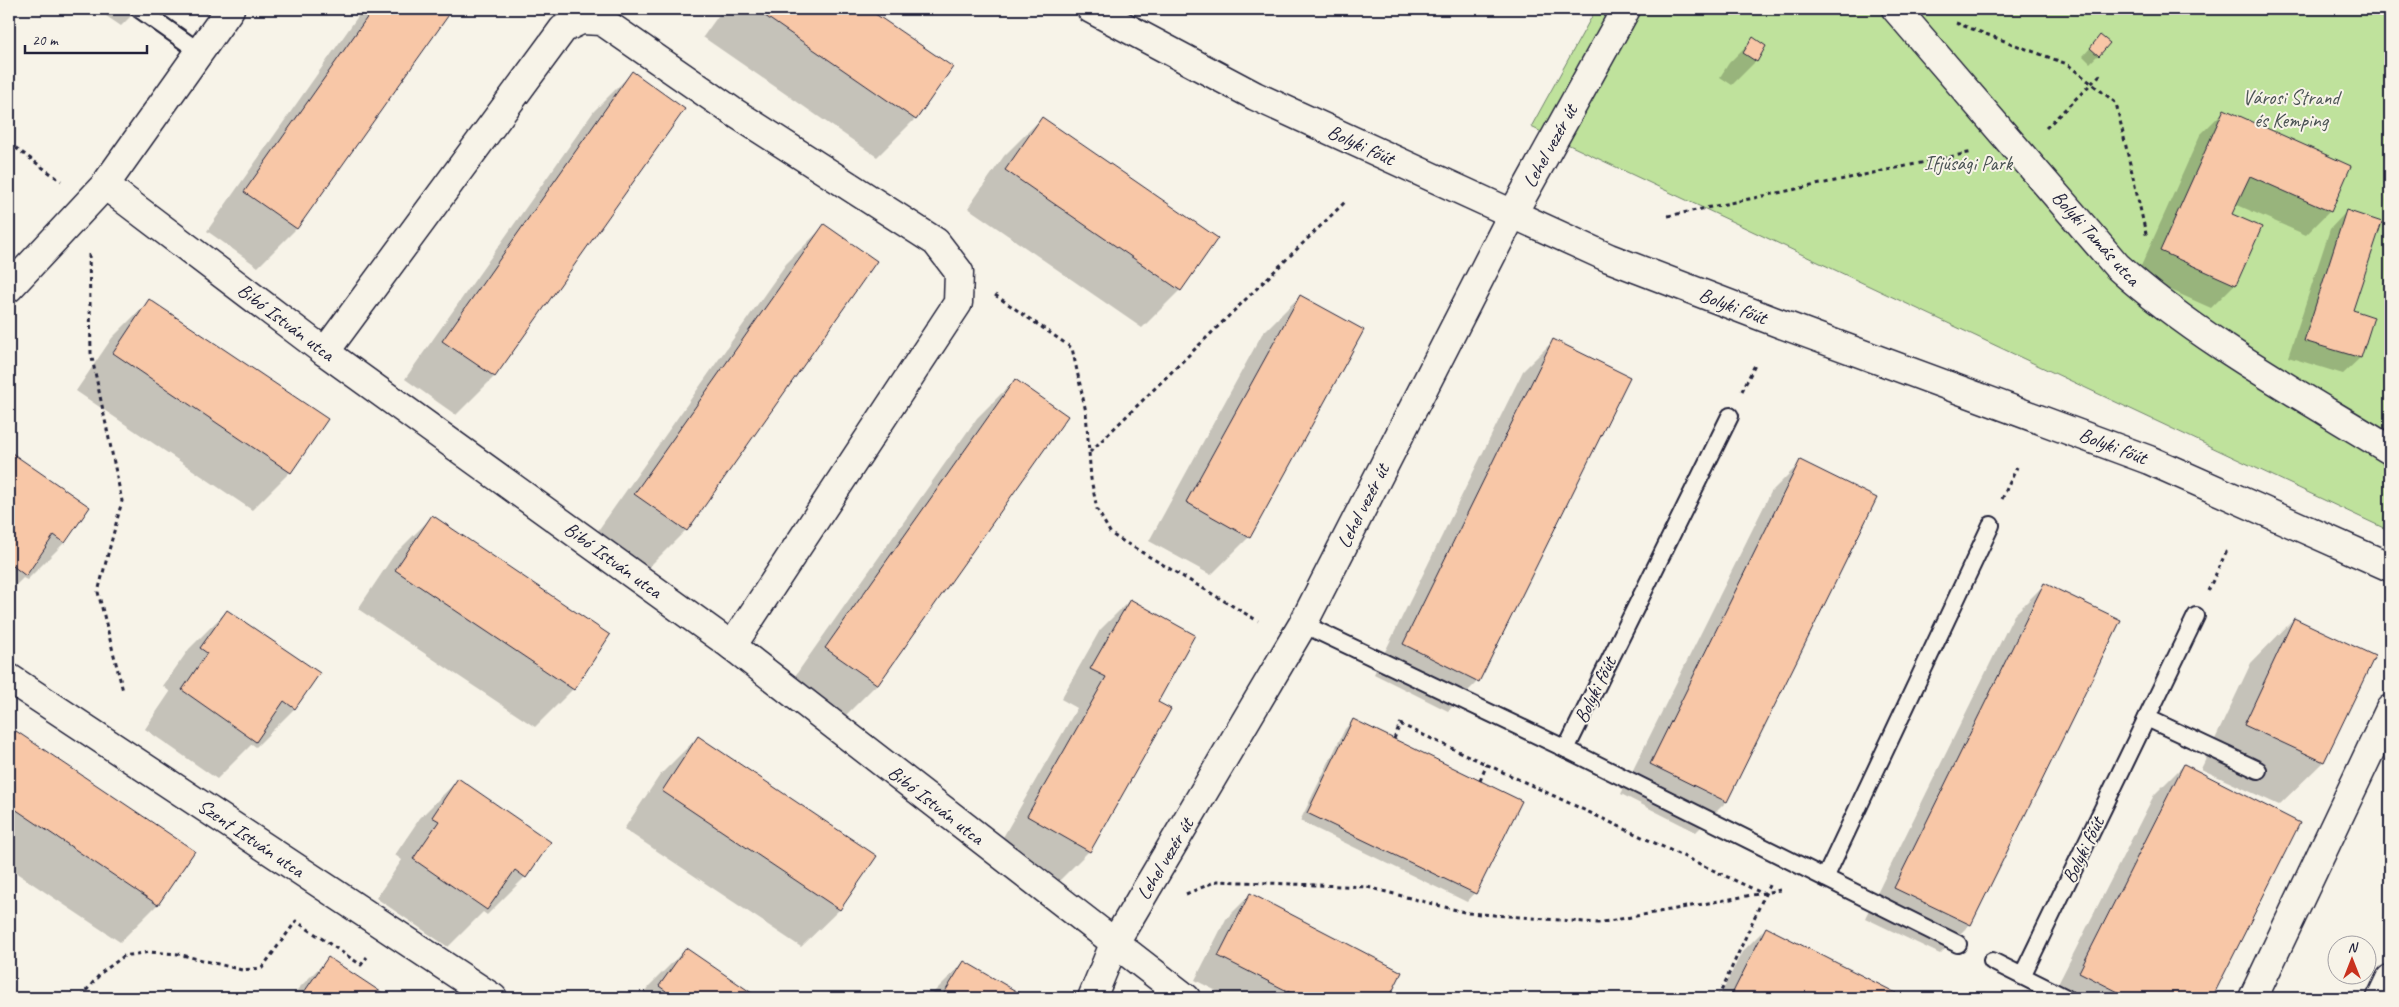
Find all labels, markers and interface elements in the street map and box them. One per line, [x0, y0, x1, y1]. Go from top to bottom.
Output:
scale bar [25, 22, 148, 54]
text: 20 m [32, 31, 59, 50]
park label: Városi Strand és Kemping [2243, 85, 2343, 133]
street label: Lehel vezér út [1517, 98, 1584, 192]
street label: Bolyki főút [1324, 119, 1400, 172]
park label: Ifjúsági Park [1924, 151, 2014, 176]
street label: Bolyki Tamás utca [2047, 185, 2147, 292]
street label: Bibó István utca [233, 277, 341, 368]
street label: Bolyki főút [1696, 282, 1773, 331]
street label: Bolyki főút [2076, 422, 2153, 471]
street label: Lehel vezér út [1331, 458, 1396, 552]
street label: Bibó István utca [559, 516, 668, 605]
street label: Bolyki főút [1568, 651, 1623, 727]
street label: Bibó István utca [883, 760, 991, 851]
street label: Szent István utca [193, 793, 311, 884]
street label: Bolyki főút [2056, 811, 2111, 887]
street label: Lehel vezér út [1131, 812, 1200, 904]
north arrow [2326, 934, 2376, 984]
text: N [2348, 939, 2359, 956]

